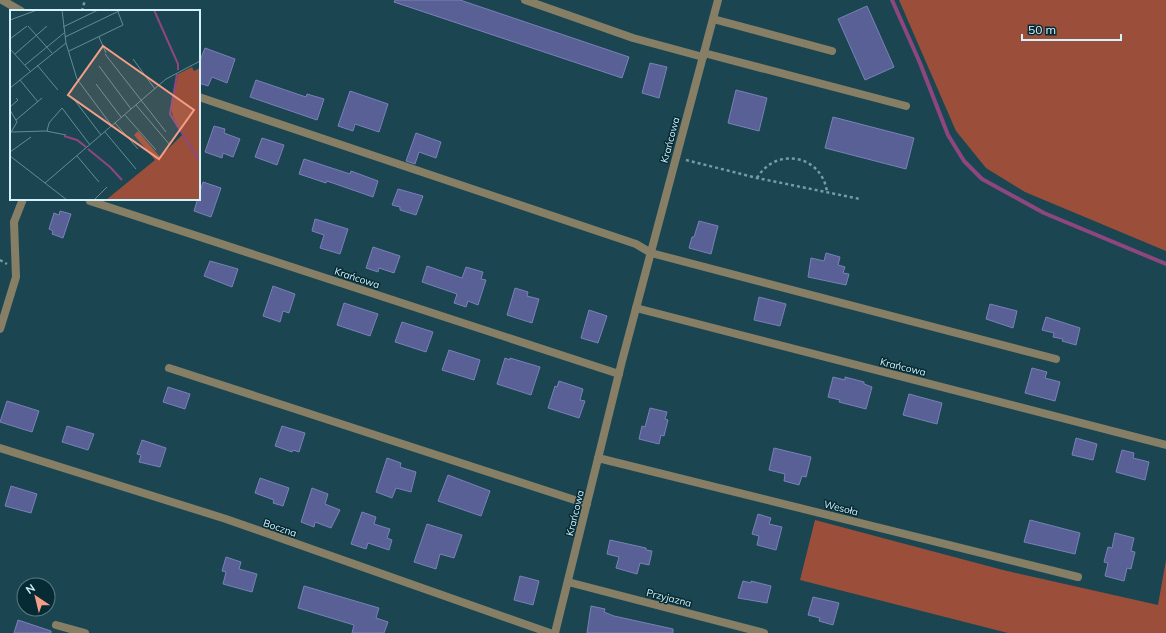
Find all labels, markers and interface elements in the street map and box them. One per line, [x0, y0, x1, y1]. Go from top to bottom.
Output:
inset map [10, 10, 200, 200]
scale bar [1022, 16, 1121, 42]
text: 50 m [1028, 22, 1056, 37]
street label: Krańcowa [658, 116, 682, 164]
street label: Krańcowa [333, 265, 381, 291]
street label: Krańcowa [879, 355, 927, 379]
street label: Krańcowa [563, 489, 587, 537]
street label: Wesoła [822, 497, 860, 519]
street label: Boczna [262, 516, 298, 540]
north arrow [16, 577, 56, 617]
text: N [23, 581, 38, 597]
street label: Przyjazna [645, 586, 693, 610]

